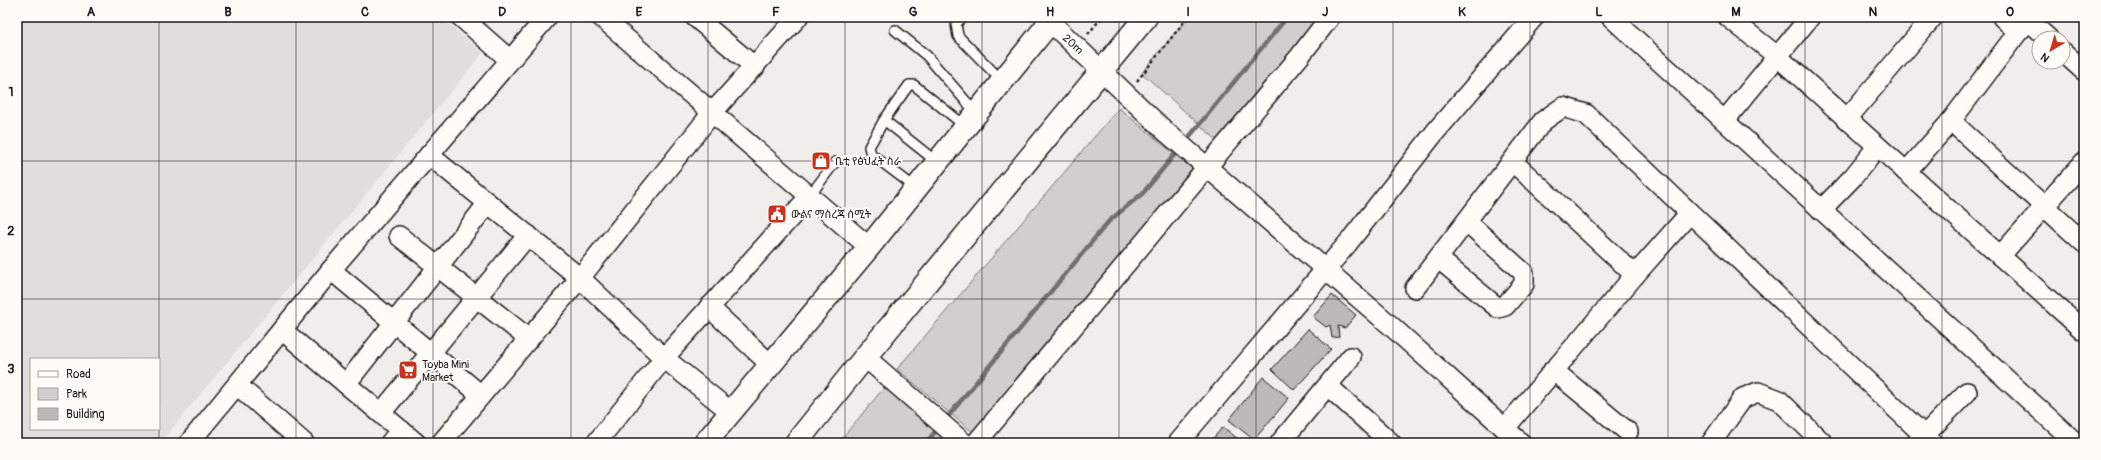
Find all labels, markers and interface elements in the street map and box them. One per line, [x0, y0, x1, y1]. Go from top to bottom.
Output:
text: A [87, 4, 96, 20]
text: B [224, 4, 232, 20]
text: C [361, 4, 369, 20]
text: D [498, 4, 506, 20]
text: E [636, 4, 643, 20]
text: F [772, 4, 780, 20]
text: G [909, 4, 918, 20]
text: H [1046, 4, 1054, 20]
text: I [1186, 4, 1190, 20]
text: J [1322, 4, 1328, 20]
text: K [1458, 4, 1466, 20]
text: L [1595, 4, 1603, 20]
text: M [1731, 4, 1741, 20]
text: N [1869, 4, 1878, 20]
text: O [2006, 4, 2015, 20]
north arrow [2031, 30, 2071, 70]
street label: 20m [1060, 31, 1086, 57]
text: N [2038, 50, 2052, 65]
text: 1 [8, 84, 14, 100]
shop icon: ቤቲ የፅህፈት ስራ [810, 150, 832, 172]
place label: ቤቲ የፅህፈት ስራ [835, 155, 902, 168]
public building icon: ውልና ማስረጃ ሰሚት [766, 203, 788, 225]
place label: ውልና ማስረጃ ሰሚት [791, 208, 872, 221]
text: 2 [7, 223, 15, 239]
legend [30, 358, 160, 430]
place label: Toyba Mini Market [422, 358, 469, 384]
supermarket icon: Toyba Mini Market [397, 359, 419, 381]
text: 3 [7, 361, 15, 377]
text: Road [66, 367, 91, 382]
text: Park [66, 387, 87, 402]
text: Building [66, 407, 105, 422]

